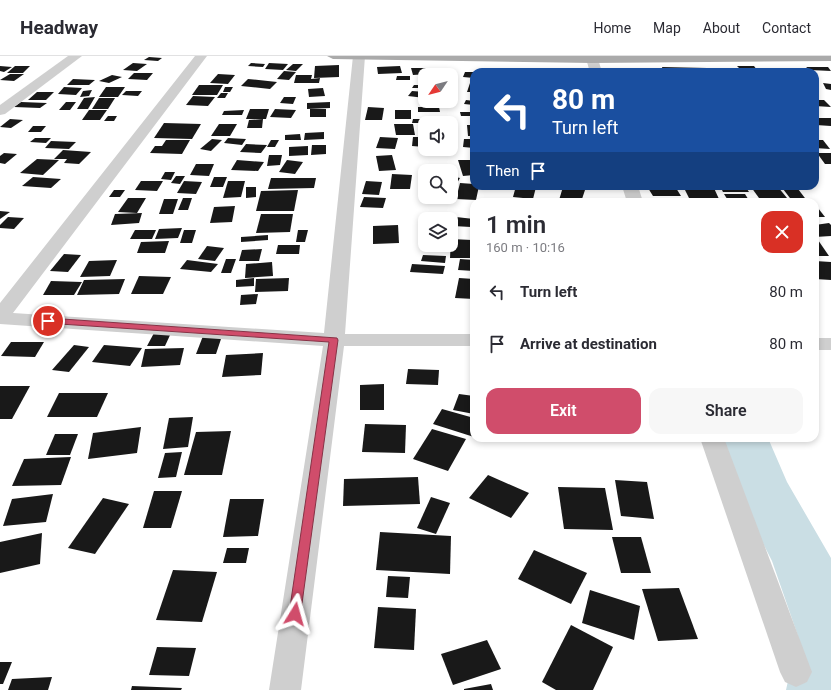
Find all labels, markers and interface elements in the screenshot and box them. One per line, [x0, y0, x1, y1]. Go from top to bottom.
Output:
text: Headway [20, 16, 98, 39]
text: Home [593, 20, 631, 36]
text: Map [653, 20, 681, 36]
text: About [703, 20, 740, 36]
text: Contact [762, 20, 811, 36]
north arrow [418, 68, 458, 108]
map controls [418, 68, 458, 252]
text: 80 m [552, 83, 615, 116]
icon: left [486, 84, 538, 136]
button: sound [418, 116, 458, 156]
text: Turn left [552, 117, 618, 138]
icon: arrive [527, 160, 549, 182]
text: Then [486, 162, 519, 180]
button: search [418, 164, 458, 204]
text: 1 min [486, 211, 546, 239]
button: close [761, 211, 803, 253]
button: layers [418, 212, 458, 252]
text: 160 m · 10:16 [486, 240, 565, 255]
icon: left [486, 281, 508, 303]
text: Turn left [520, 283, 577, 301]
text: 80 m [769, 283, 803, 301]
pin [31, 304, 65, 338]
icon: arrive [37, 310, 59, 332]
icon: arrive [486, 333, 508, 355]
text: Arrive at destination [520, 335, 657, 353]
text: 80 m [769, 335, 803, 353]
button: Exit [486, 388, 641, 434]
button: Share [649, 388, 803, 434]
position arrow [274, 593, 316, 635]

